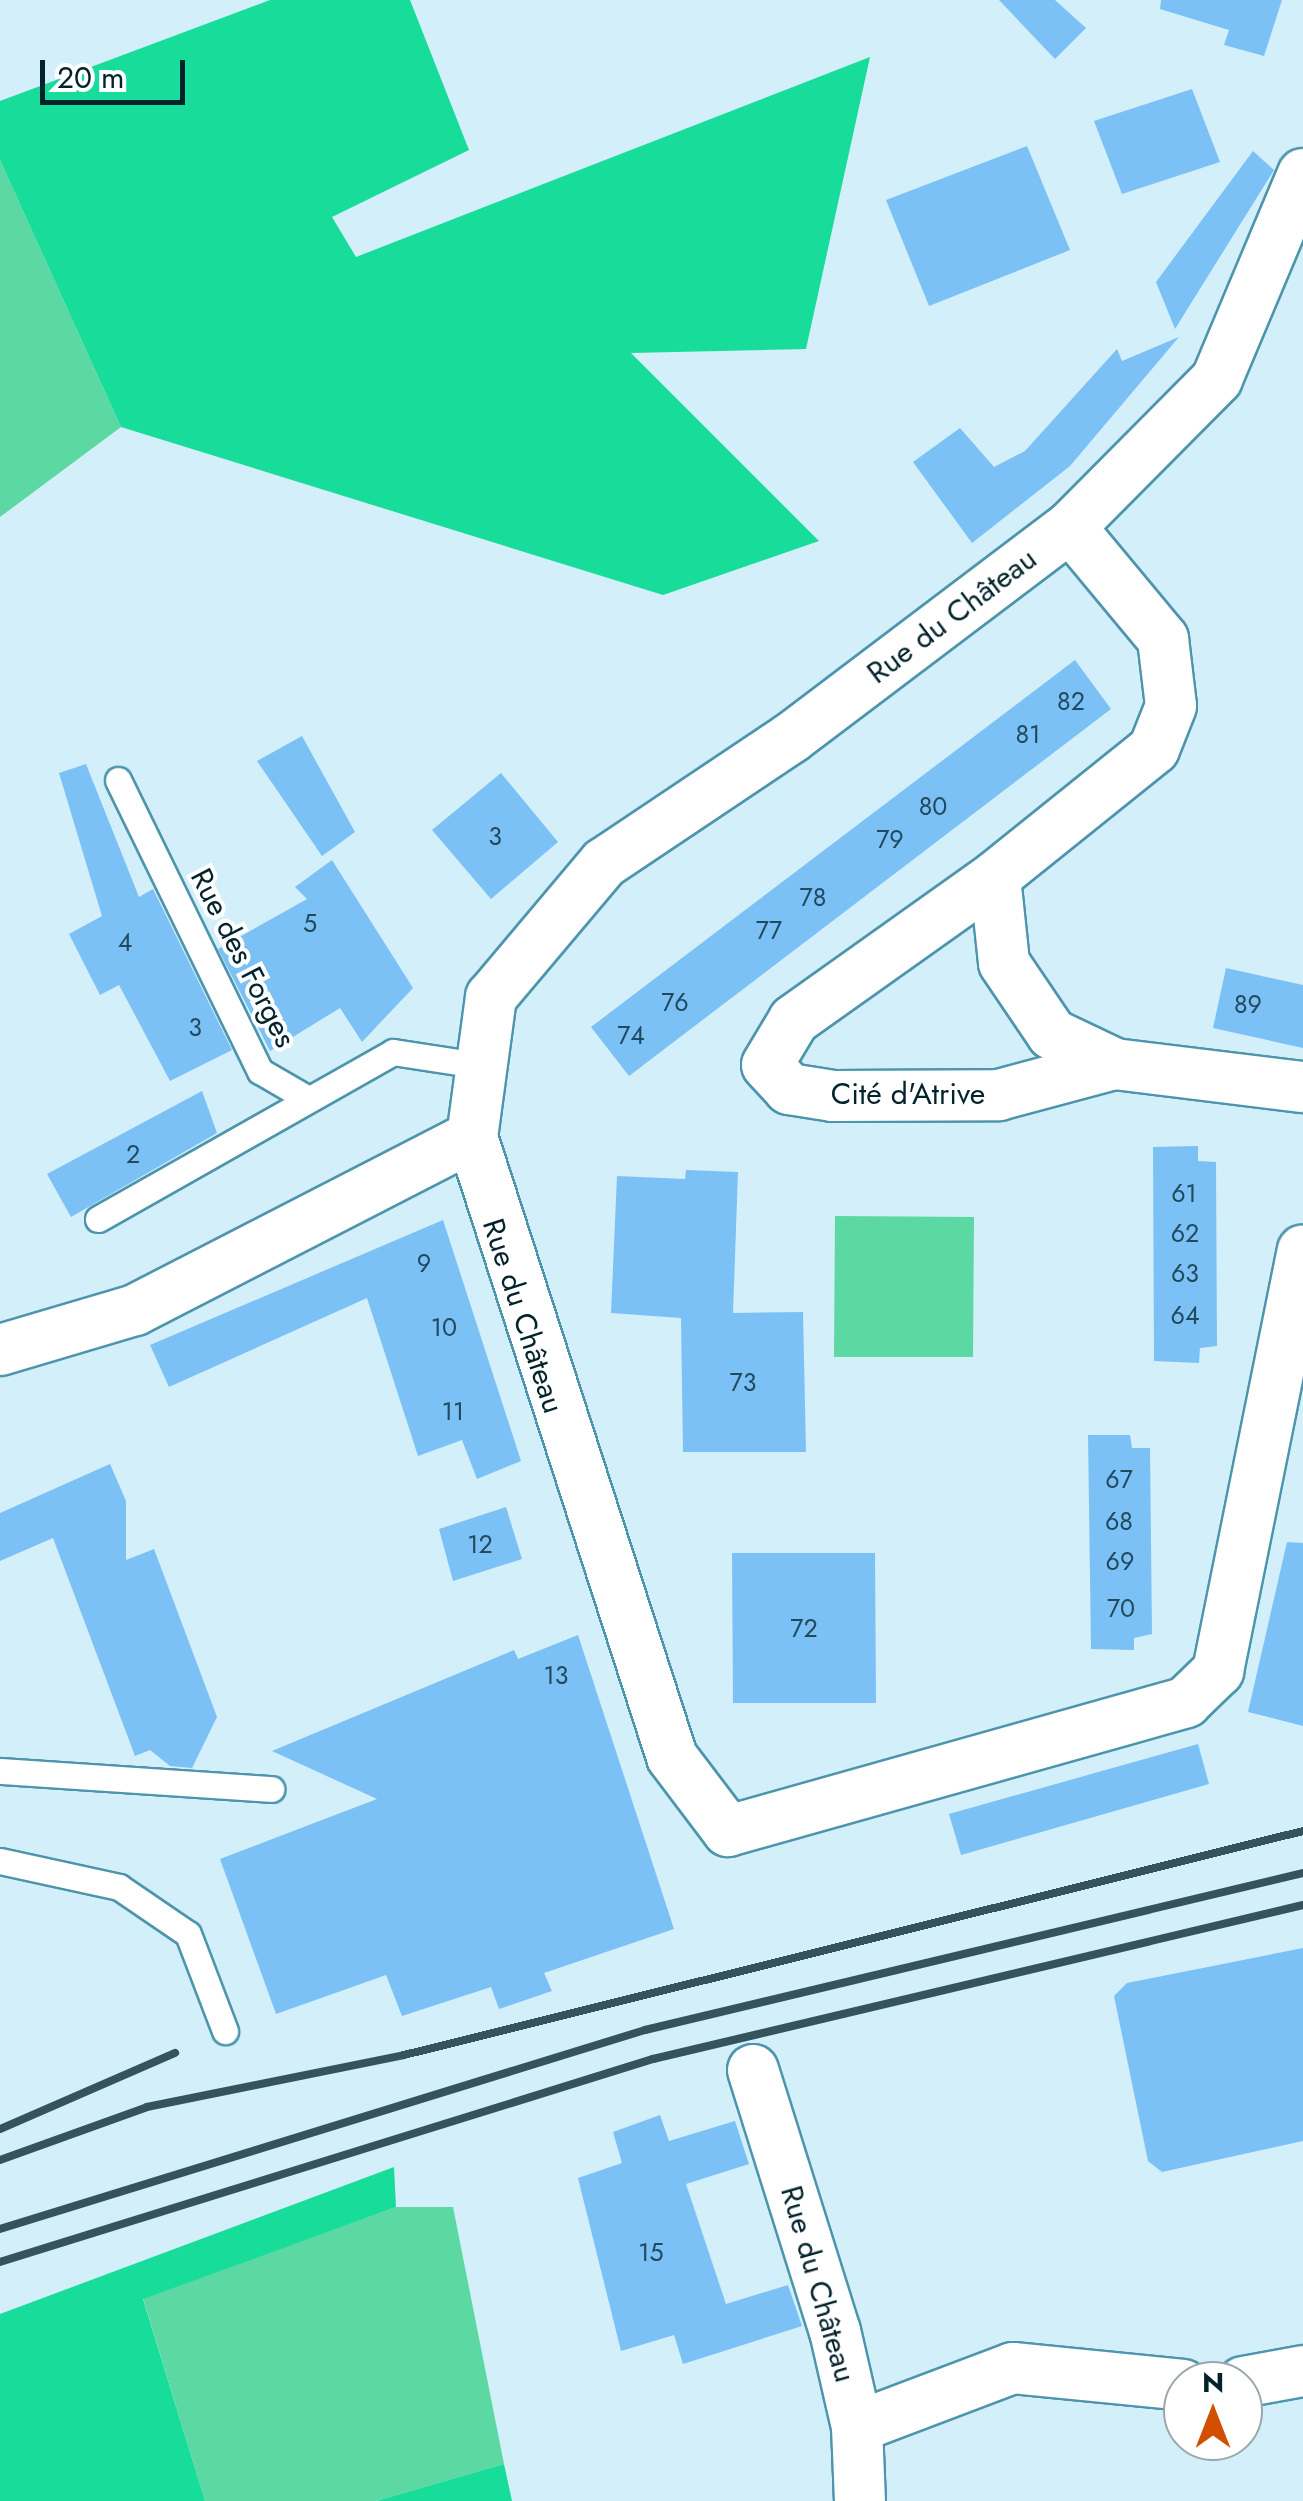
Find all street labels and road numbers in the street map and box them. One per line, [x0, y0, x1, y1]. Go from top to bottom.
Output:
street label: Rue du Château [860, 541, 1044, 691]
street label: Rue des Forges [183, 863, 303, 1053]
street label: Cité d'Atrive [831, 1076, 985, 1112]
street label: Rue du Château [475, 1214, 571, 1418]
street label: Rue du Château [773, 2182, 863, 2386]

